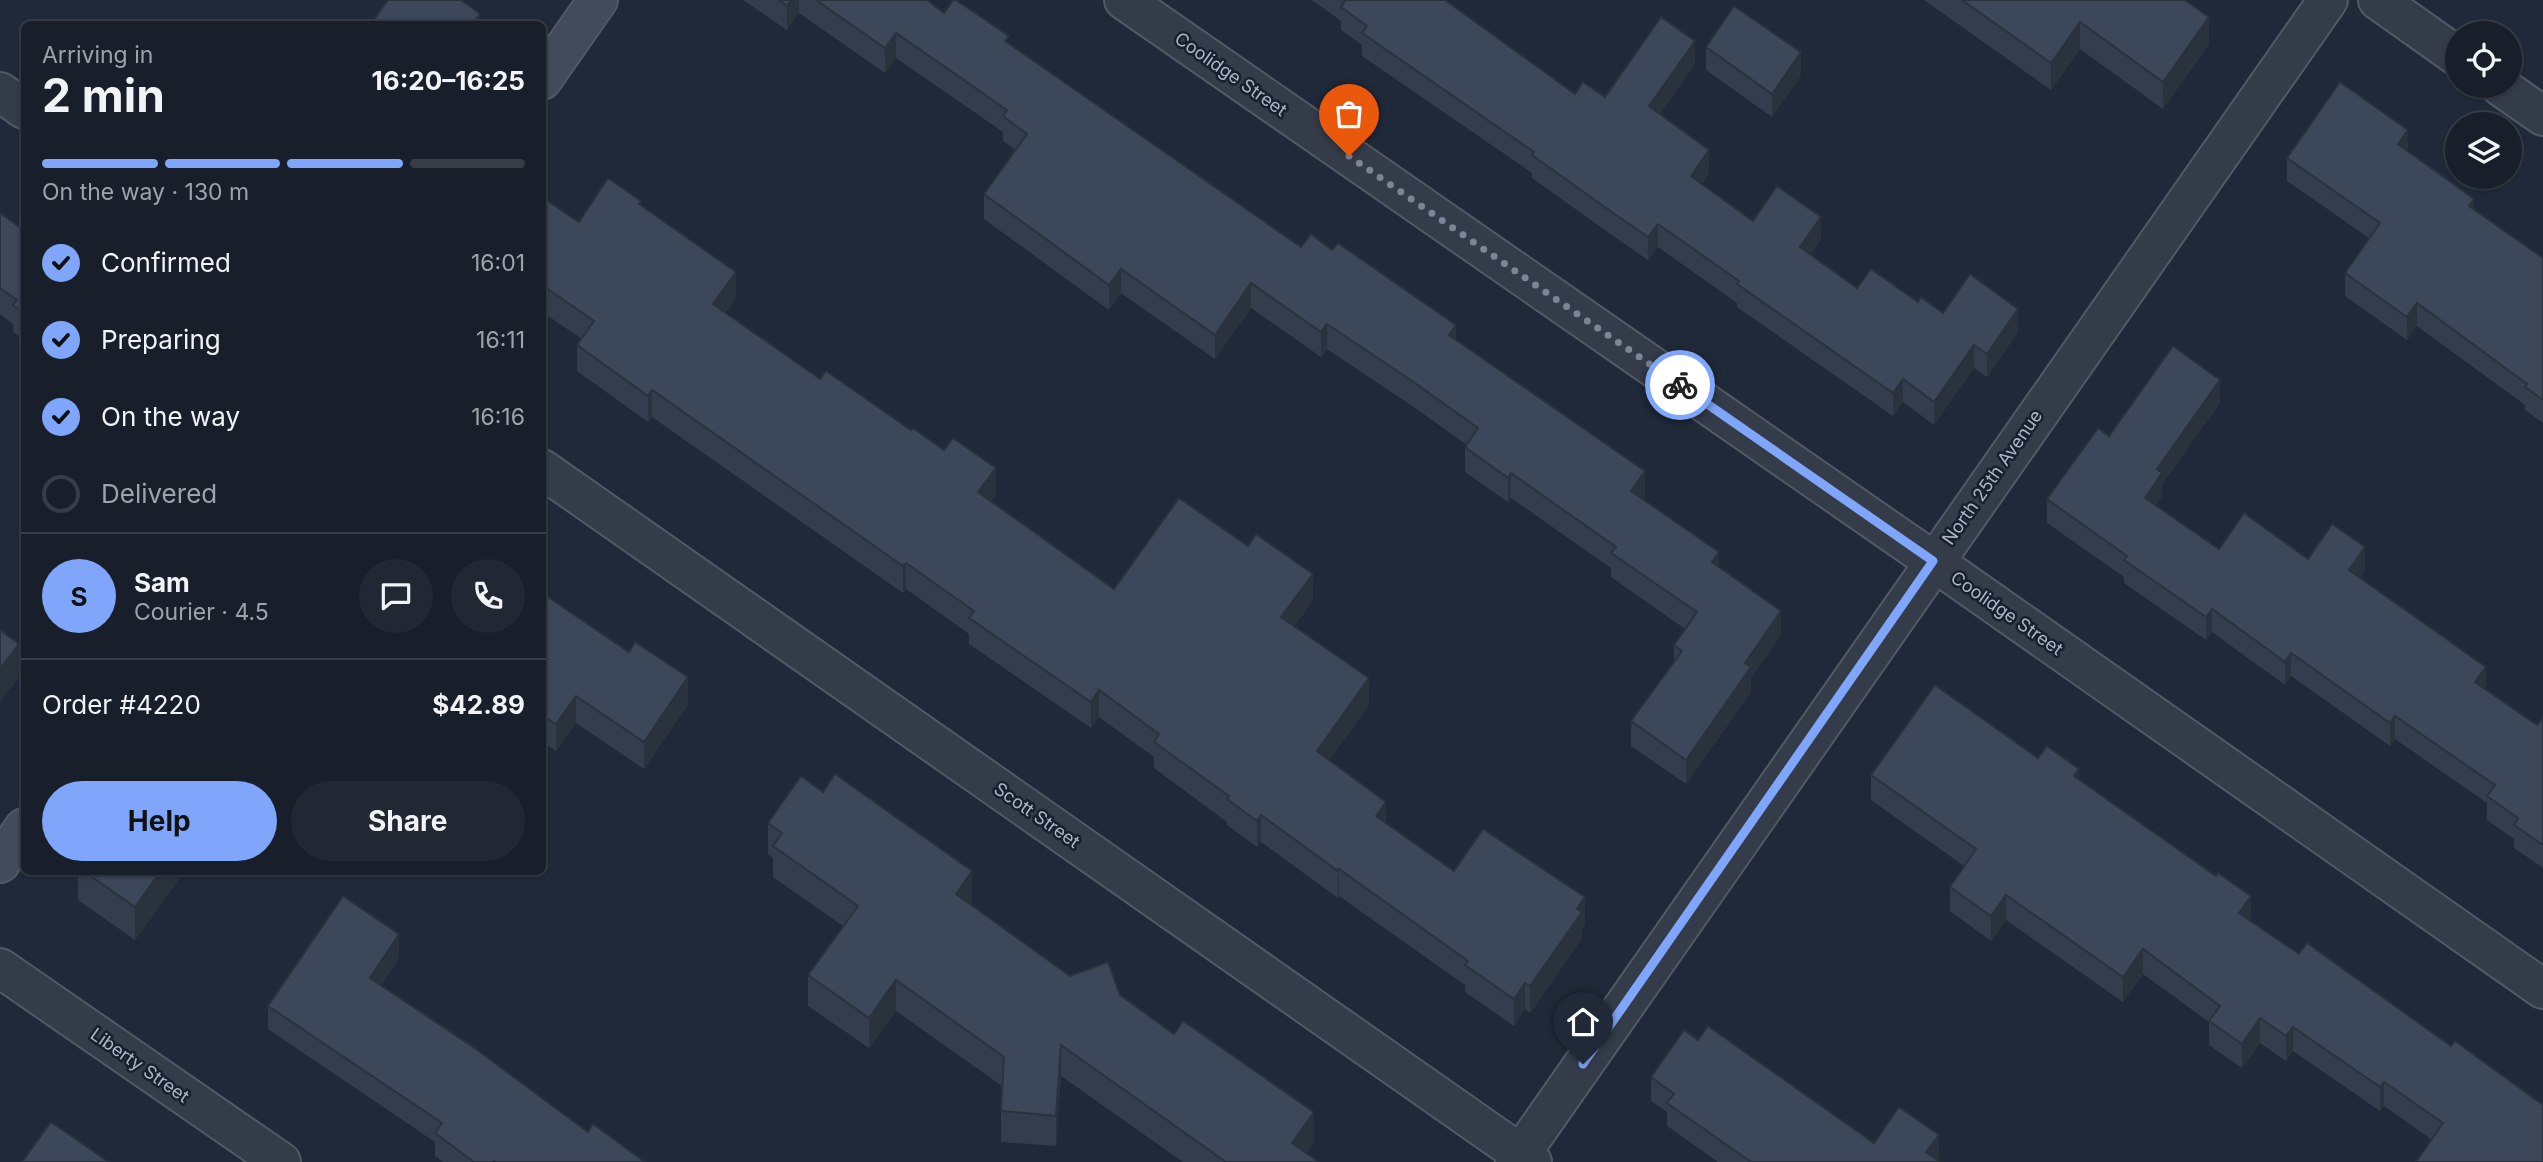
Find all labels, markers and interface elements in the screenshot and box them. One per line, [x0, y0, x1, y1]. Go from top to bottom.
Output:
map controls [2445, 21, 2522, 189]
button: locate [2445, 21, 2522, 98]
street label: Coolidge Street [1171, 28, 1291, 120]
text: Arriving in [42, 41, 153, 69]
text: 16:20–16:25 [372, 65, 525, 96]
text: 2 min [42, 67, 165, 123]
pin [1319, 84, 1379, 156]
icon: bag [1330, 95, 1368, 133]
button: layers [2445, 112, 2522, 189]
text: On the way · 130 m [42, 178, 249, 206]
icon: check [42, 244, 80, 282]
text: Confirmed [101, 247, 231, 278]
text: 16:01 [471, 249, 525, 277]
icon: check [42, 321, 80, 359]
text: Preparing [101, 324, 221, 355]
text: 16:11 [476, 326, 525, 354]
courier [1645, 350, 1715, 420]
icon: bike [1661, 366, 1699, 404]
icon: check [42, 398, 80, 436]
text: On the way [101, 401, 240, 432]
text: 16:16 [471, 403, 525, 431]
street label: North 25th Avenue [1938, 406, 2046, 548]
text: Delivered [101, 478, 217, 509]
button: chat [359, 559, 433, 633]
button: phone [451, 559, 525, 633]
text: Sam [134, 567, 190, 598]
street label: Coolidge Street [1947, 567, 2067, 659]
text: S [70, 581, 88, 612]
text: Courier · 4.5 [134, 598, 269, 626]
text: Order #4220 [42, 689, 201, 720]
text: $42.89 [432, 689, 525, 720]
street label: Scott Street [990, 778, 1084, 852]
button: Help [42, 781, 277, 861]
button: Share [291, 781, 525, 861]
pin [1553, 992, 1613, 1064]
icon: home [1564, 1003, 1602, 1041]
street label: Liberty Street [87, 1023, 193, 1107]

